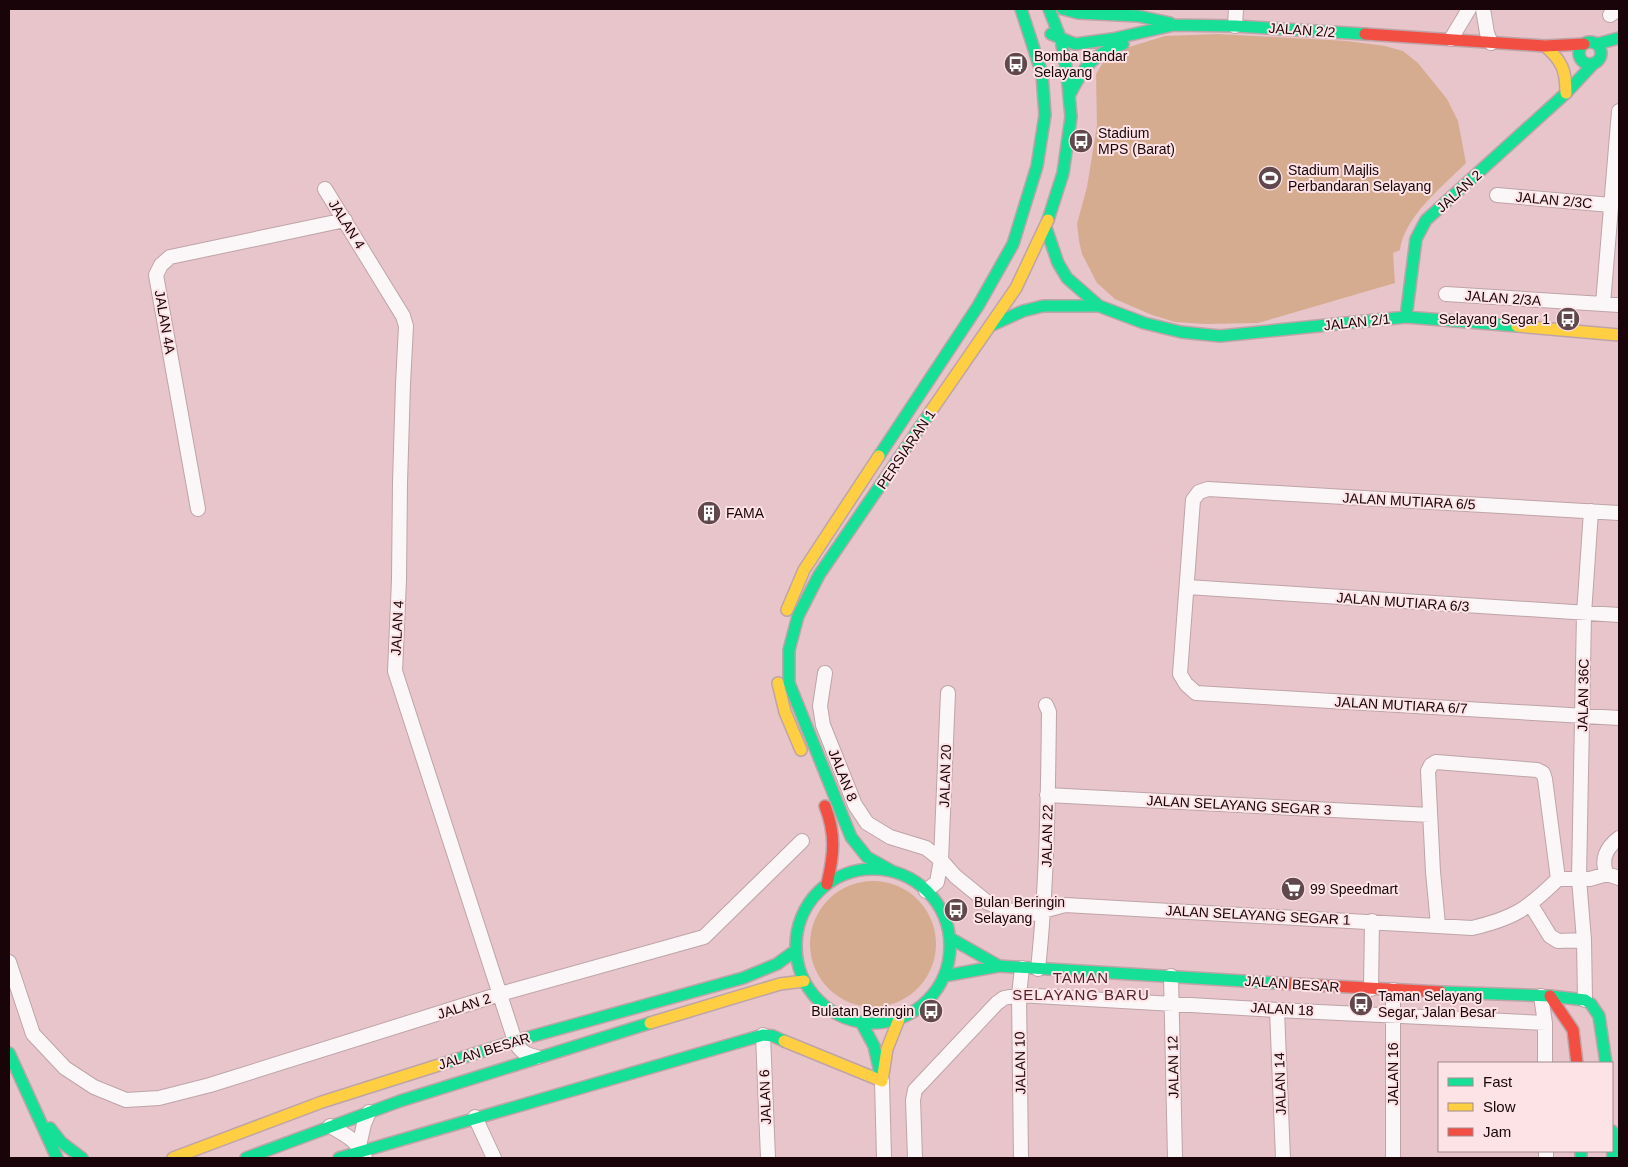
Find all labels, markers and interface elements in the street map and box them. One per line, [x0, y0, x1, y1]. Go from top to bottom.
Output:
street label: JALAN 2/2 [1268, 20, 1336, 40]
place label: Bomba Bandar Selayang [1034, 48, 1128, 80]
bus stop icon: Bomba Bandar Selayang [1003, 51, 1029, 77]
place label: Stadium MPS (Barat) [1098, 125, 1175, 157]
bus stop icon: Stadium MPS (Barat) [1068, 128, 1094, 154]
place label: Stadium Majlis Perbandaran Selayang [1288, 162, 1431, 194]
sports icon: Stadium Majlis Perbandaran Selayang [1257, 165, 1283, 191]
street label: JALAN 2 [1433, 166, 1485, 215]
street label: JALAN 2/3C [1515, 189, 1593, 211]
street label: JALAN 4 [326, 196, 369, 252]
street label: JALAN 2/3A [1464, 287, 1542, 309]
street label: JALAN 4A [152, 289, 179, 356]
bus stop icon: Selayang Segar 1 [1555, 306, 1581, 332]
street label: JALAN 2/1 [1323, 311, 1391, 333]
place label: Selayang Segar 1 [1439, 311, 1550, 327]
street label: PERSIARAN 1 [873, 406, 939, 492]
street label: JALAN MUTIARA 6/5 [1342, 490, 1476, 512]
building icon: FAMA [696, 500, 722, 526]
place label: FAMA [726, 505, 765, 521]
street label: JALAN MUTIARA 6/3 [1336, 589, 1470, 615]
street label: JALAN 4 [388, 600, 406, 656]
street label: JALAN 36C [1574, 658, 1592, 732]
street label: JALAN MUTIARA 6/7 [1334, 694, 1468, 716]
street label: JALAN 20 [936, 744, 954, 808]
street label: JALAN 8 [825, 746, 861, 804]
street label: JALAN SELAYANG SEGAR 3 [1146, 792, 1332, 818]
street label: JALAN 22 [1038, 804, 1056, 868]
supermarket icon: 99 Speedmart [1280, 876, 1306, 902]
place label: 99 Speedmart [1310, 881, 1398, 897]
place label: Bulan Beringin Selayang [974, 894, 1065, 926]
bus stop icon: Bulan Beringin Selayang [943, 897, 969, 923]
street label: JALAN SELAYANG SEGAR 1 [1165, 902, 1351, 928]
district label: TAMAN SELAYANG BARU [1012, 969, 1150, 1003]
street label: JALAN BESAR [1244, 973, 1340, 995]
place label: Taman Selayang Segar, Jalan Besar [1378, 988, 1497, 1020]
street label: JALAN 2 [435, 990, 493, 1022]
bus stop icon: Taman Selayang Segar, Jalan Besar [1348, 991, 1374, 1017]
bus stop icon: Bulatan Beringin [918, 998, 944, 1024]
street label: JALAN 18 [1250, 999, 1314, 1019]
place label: Bulatan Beringin [811, 1003, 914, 1019]
street label: JALAN BESAR [436, 1029, 532, 1073]
street label: JALAN 10 [1011, 1031, 1029, 1095]
street label: JALAN 12 [1164, 1035, 1182, 1099]
street label: JALAN 16 [1385, 1042, 1401, 1106]
street label: JALAN 14 [1271, 1052, 1289, 1116]
legend [1438, 1062, 1613, 1152]
street label: JALAN 6 [756, 1069, 774, 1125]
text: Fast [1483, 1073, 1513, 1090]
text: Slow [1483, 1098, 1516, 1115]
text: Jam [1483, 1123, 1511, 1140]

